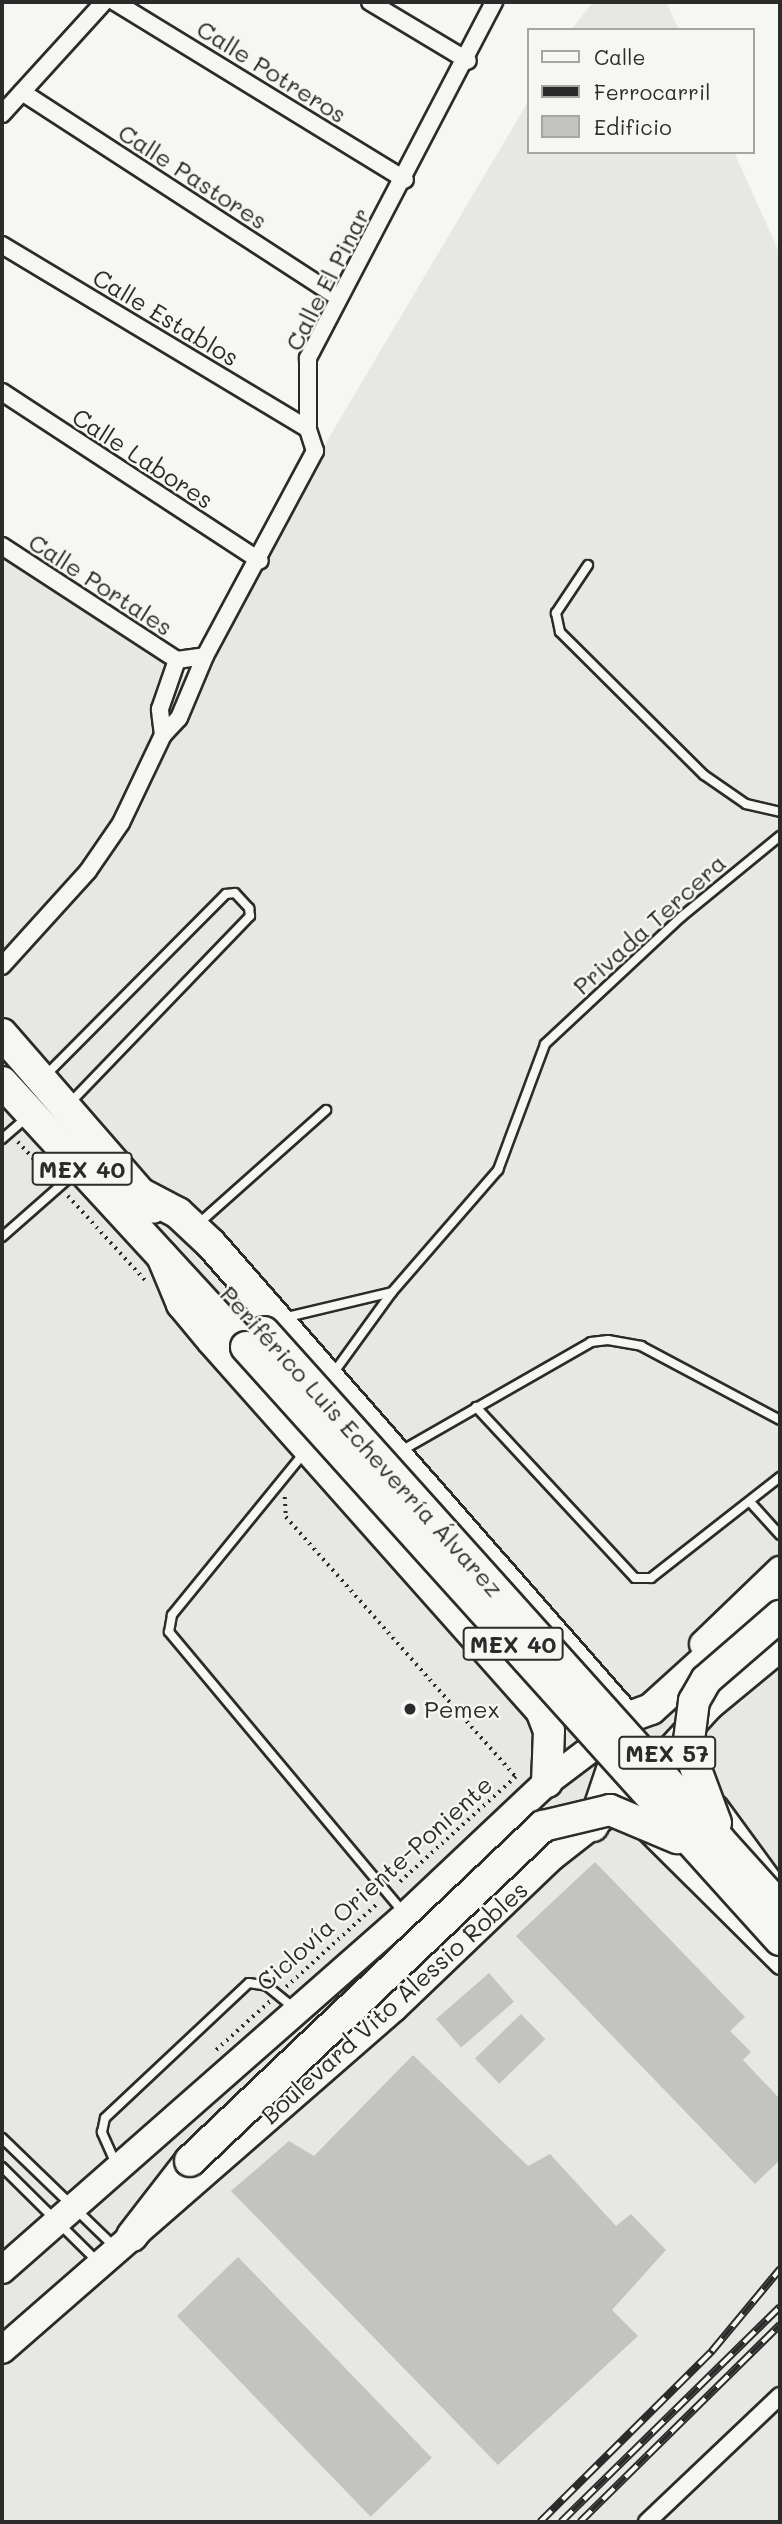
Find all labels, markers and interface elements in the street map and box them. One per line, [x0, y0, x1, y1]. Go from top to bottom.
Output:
street label: Calle Potreros [192, 13, 352, 129]
legend [526, 28, 754, 154]
text: Calle [594, 43, 646, 70]
text: Ferrocarril [594, 78, 711, 105]
text: Edificio [594, 113, 672, 140]
street label: Calle Pastores [113, 117, 273, 235]
street label: Calle El Pinar [279, 203, 375, 355]
street label: Calle Establos [88, 262, 244, 372]
street label: Calle Labores [67, 402, 219, 514]
street label: Calle Portales [24, 527, 178, 641]
street label: Privada Tercera [567, 848, 731, 1000]
road number: MEX 40 [31, 1150, 133, 1188]
street label: Periférico Luis Echeverría Álvarez [215, 1280, 509, 1602]
road number: MEX 40 [462, 1624, 564, 1664]
place label: Pemex [424, 1695, 500, 1723]
marker: Pemex [402, 1701, 418, 1717]
road number: MEX 57 [618, 1734, 716, 1772]
street label: Ciclovía Oriente-Poniente [250, 1770, 498, 1996]
street label: Boulevard Vito Alessio Robles [255, 1875, 533, 2129]

